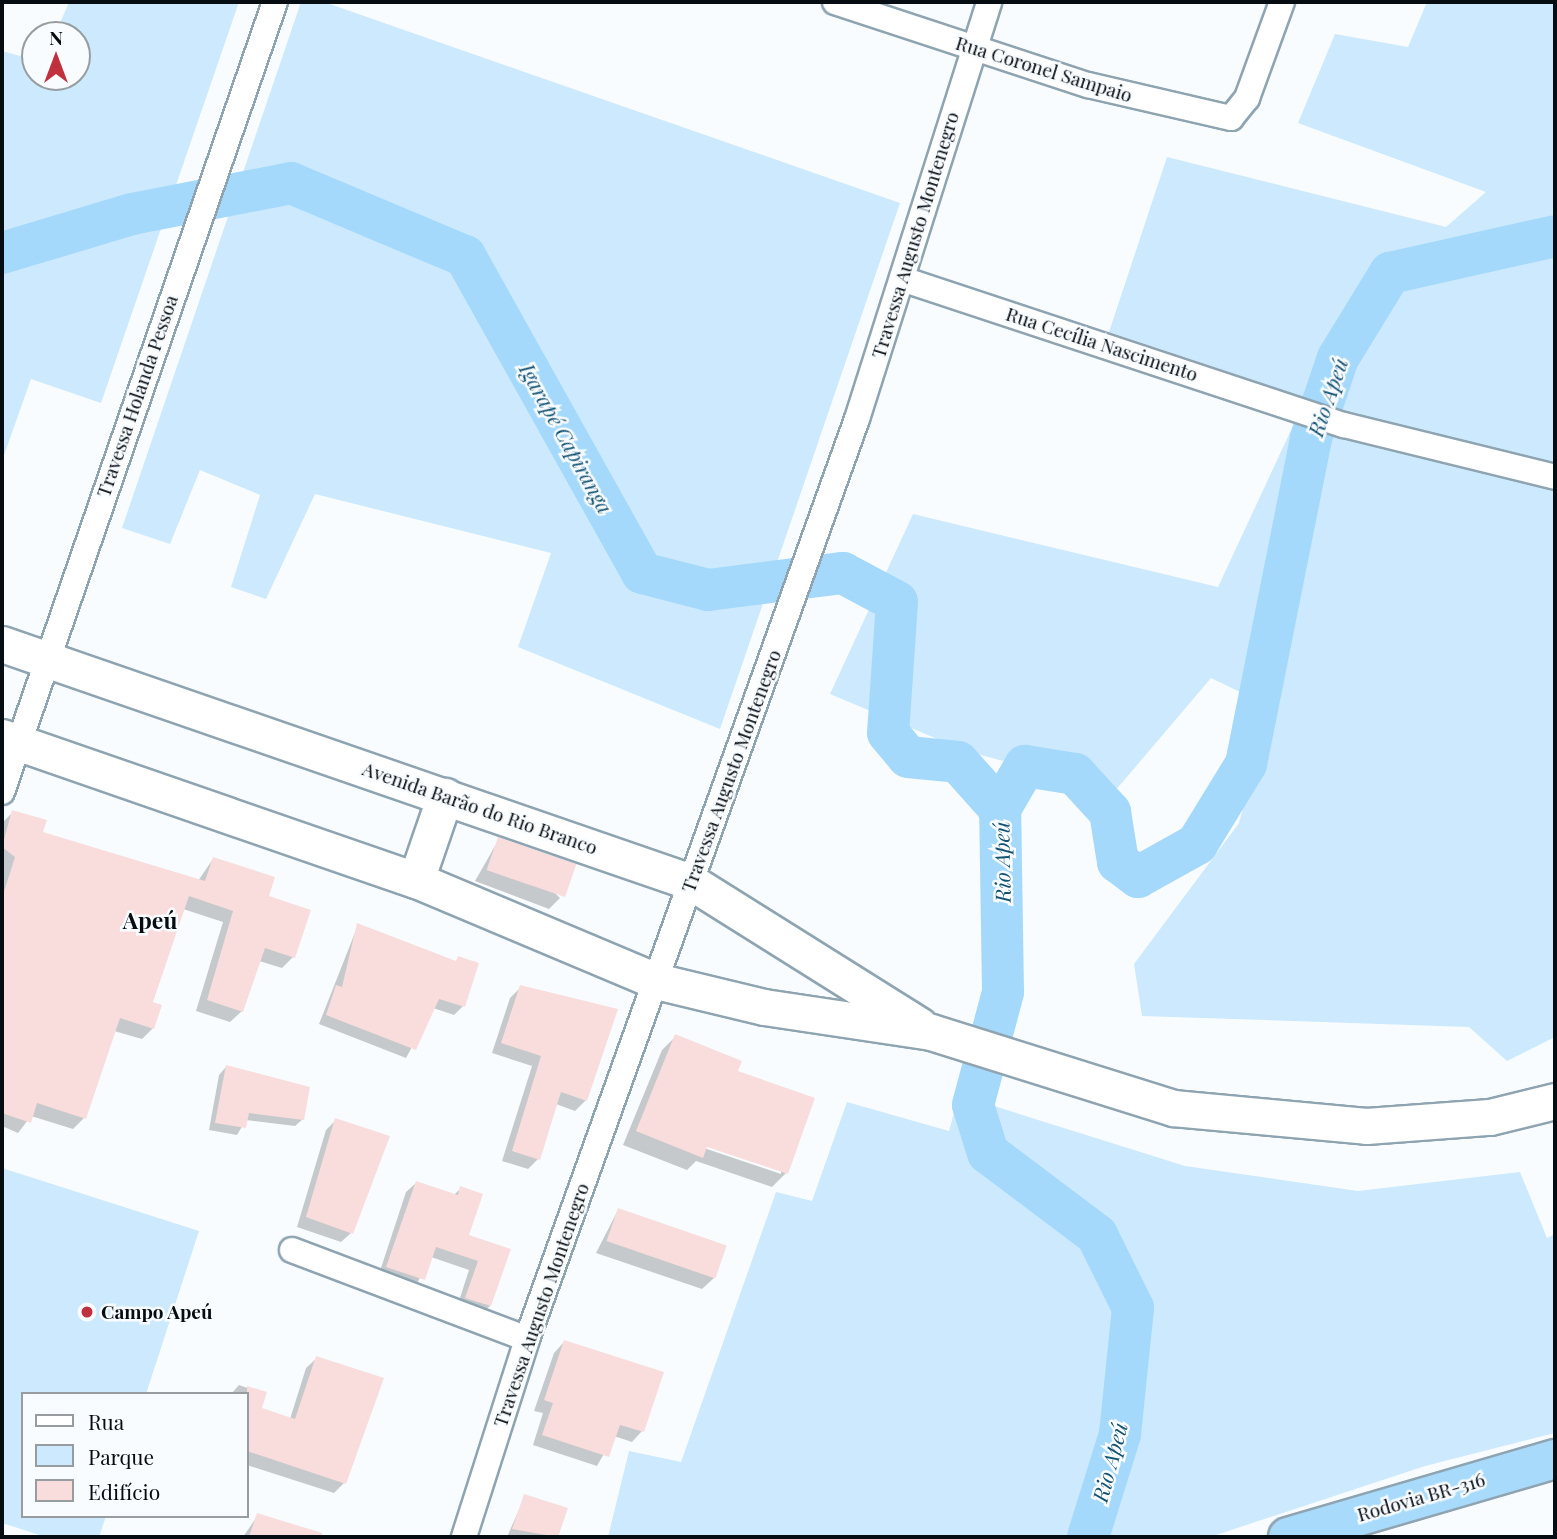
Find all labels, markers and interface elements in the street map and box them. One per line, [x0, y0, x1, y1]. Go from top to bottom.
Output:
north arrow [21, 21, 91, 91]
text: N [49, 24, 63, 50]
street label: Rua Coronel Sampaio [953, 31, 1135, 107]
street label: Travessa Augusto Montenegro [867, 109, 963, 361]
street label: Travessa Holanda Pessoa [92, 292, 182, 500]
street label: Rua Cecília Nascimento [1003, 302, 1201, 386]
water label: Rio Apeú [1302, 355, 1352, 439]
water label: Igarapé Capiranga [515, 359, 619, 517]
street label: Travessa Augusto Montenegro [676, 646, 786, 896]
street label: Avenida Barão do Rio Branco [359, 757, 601, 859]
water label: Rio Apeú [988, 821, 1014, 903]
district label: Apeú [123, 906, 177, 934]
street label: Travessa Augusto Montenegro [488, 1180, 594, 1430]
place label: Campo Apeú [101, 1301, 213, 1323]
marker: Campo Apeú [79, 1304, 95, 1320]
legend [21, 1392, 248, 1518]
text: Rua [88, 1407, 124, 1435]
water label: Rio Apeú [1086, 1420, 1132, 1504]
text: Parque [88, 1442, 154, 1470]
street label: Rodovia BR-316 [1354, 1468, 1488, 1526]
text: Edifício [88, 1477, 160, 1505]

